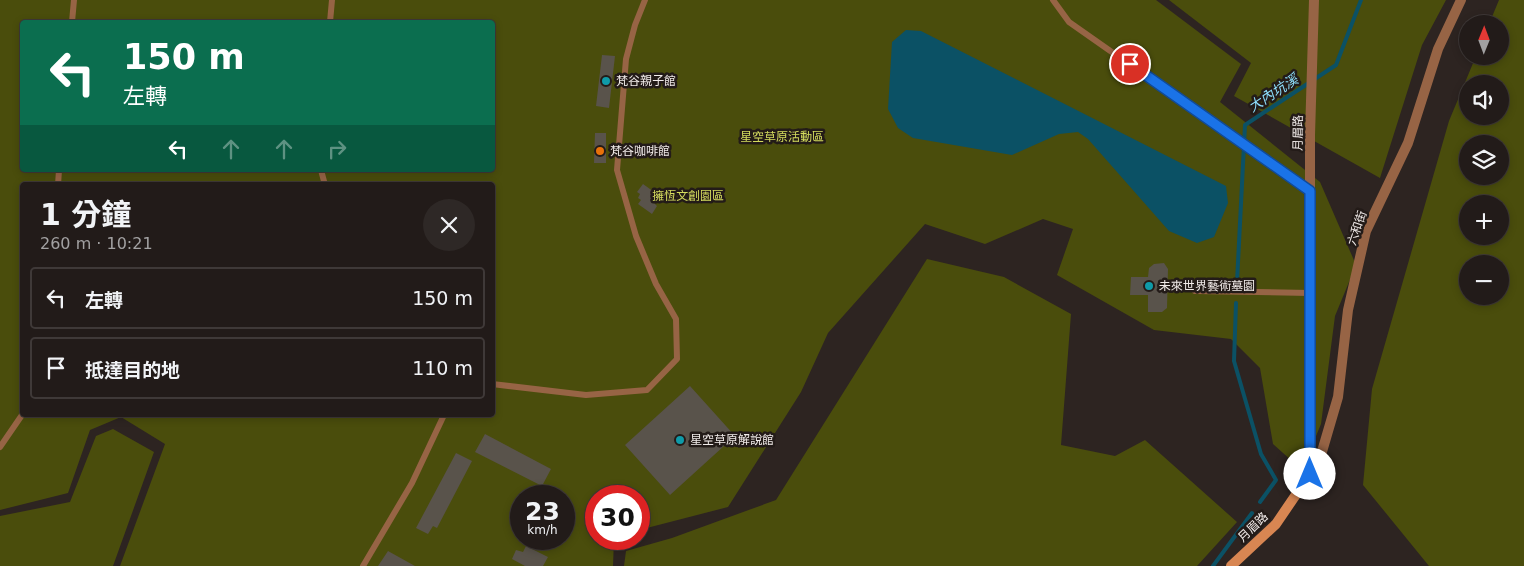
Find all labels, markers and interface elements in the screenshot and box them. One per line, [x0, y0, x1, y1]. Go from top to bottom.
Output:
north arrow [1459, 15, 1509, 65]
map controls [1459, 15, 1509, 305]
text: 150 m [123, 37, 245, 77]
icon: left [40, 40, 105, 105]
pin [1109, 43, 1151, 85]
icon: arrive [1116, 50, 1144, 78]
water label: 大內坑溪 [1245, 70, 1303, 115]
place label: 梵谷親子館 [616, 74, 676, 88]
marker: 梵谷親子館 [600, 75, 612, 87]
button: sound [1459, 75, 1509, 125]
text: 左轉 [123, 84, 167, 109]
street label: 月眉路 [1291, 115, 1305, 151]
park label: 星空草原活動區 [740, 130, 824, 144]
icon: left [164, 135, 192, 163]
icon: ahead [217, 135, 245, 163]
icon: ahead [270, 135, 298, 163]
icon: right [323, 135, 351, 163]
button: layers [1459, 135, 1509, 185]
place label: 梵谷咖啡館 [610, 144, 670, 158]
marker: 梵谷咖啡館 [594, 145, 606, 157]
park label: 擁恆文創園區 [652, 189, 724, 203]
button: + [1459, 195, 1509, 245]
text: 1 分鐘 [40, 197, 131, 232]
button: close [423, 199, 475, 251]
street label: 六和街 [1345, 209, 1369, 247]
text: 260 m · 10:21 [40, 234, 153, 253]
button: − [1459, 255, 1509, 305]
place label: 未來世界藝術墓園 [1159, 279, 1255, 293]
marker: 未來世界藝術墓園 [1143, 280, 1155, 292]
icon: left [42, 284, 70, 312]
text: 150 m [412, 287, 473, 309]
text: 左轉 [85, 289, 123, 311]
icon: arrive [42, 354, 70, 382]
text: 110 m [412, 357, 473, 379]
text: 抵達目的地 [85, 359, 180, 381]
place label: 星空草原解說館 [690, 433, 774, 447]
marker: 星空草原解說館 [674, 434, 686, 446]
position arrow [1283, 447, 1335, 499]
speed limit sign: 30 [585, 485, 650, 550]
text: 23 [525, 497, 560, 526]
street label: 月眉路 [1235, 509, 1271, 545]
text: km/h [527, 523, 558, 537]

